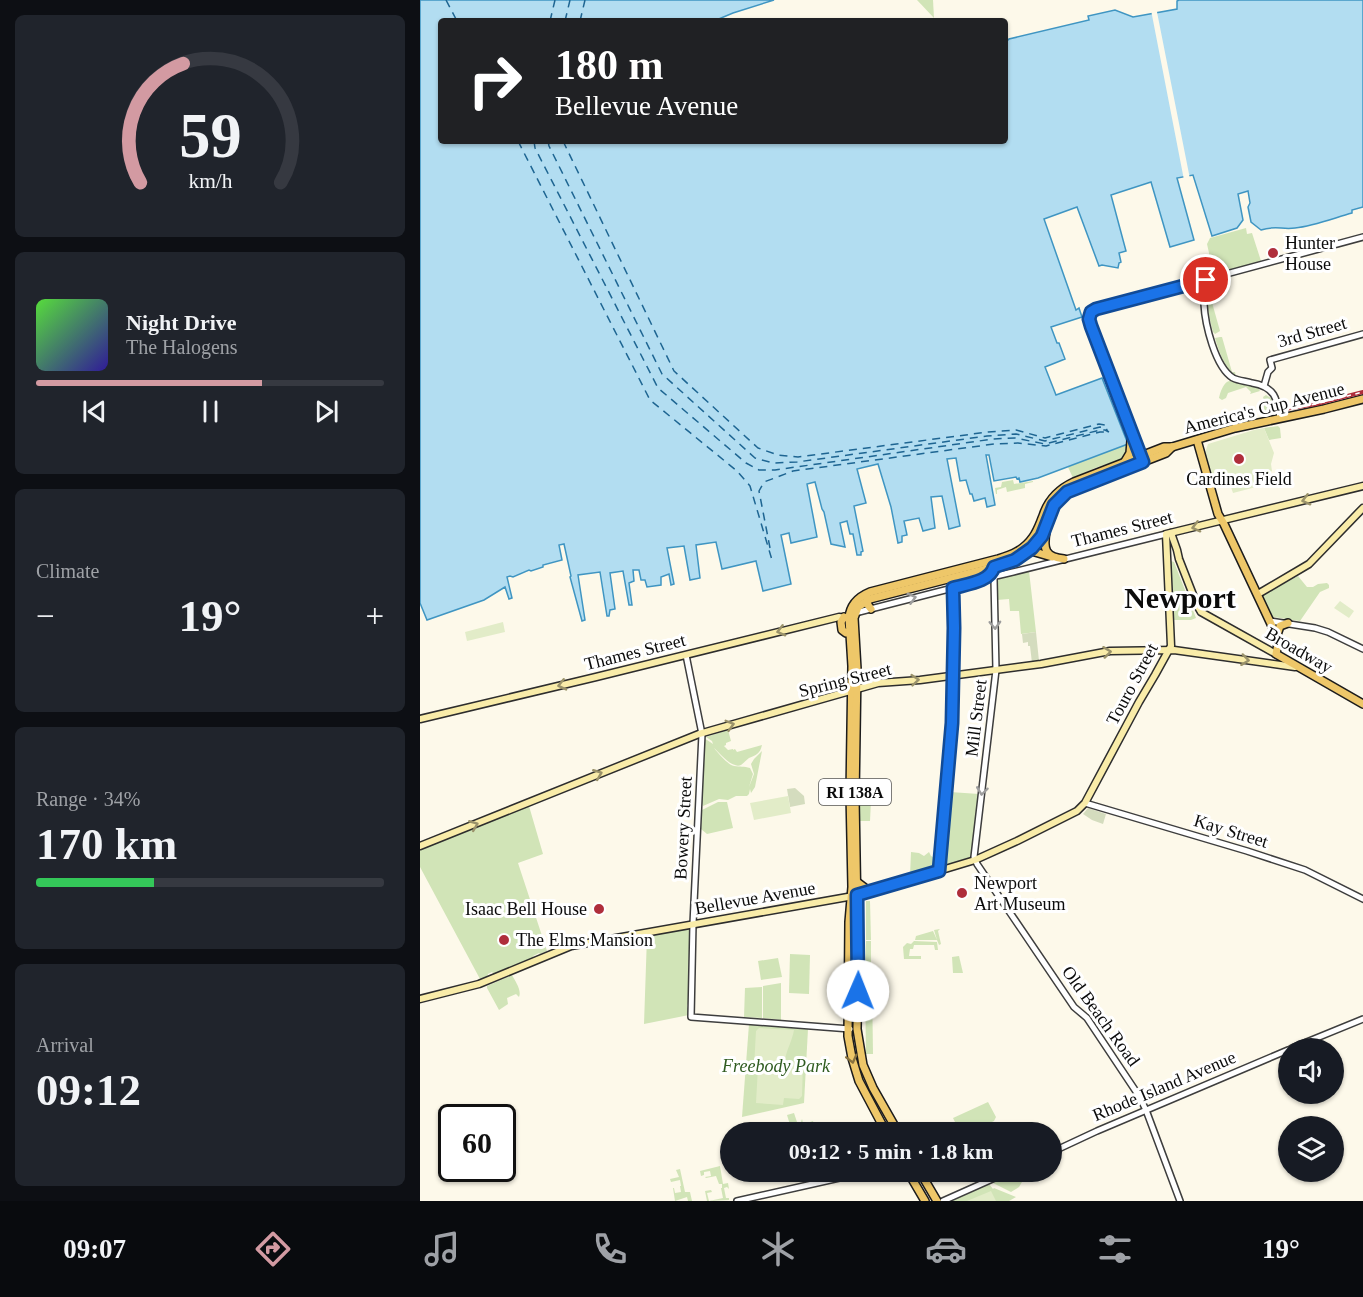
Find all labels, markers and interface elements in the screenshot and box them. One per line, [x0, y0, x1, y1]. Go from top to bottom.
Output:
icon: right [456, 42, 534, 120]
text: 180 m [555, 42, 664, 88]
text: Bellevue Avenue [555, 91, 738, 121]
text: 59 [179, 101, 241, 170]
text: km/h [188, 169, 232, 193]
place label: Hunter House [1285, 233, 1335, 274]
marker: Hunter House [1266, 246, 1280, 260]
pin [1180, 254, 1231, 305]
icon: arrive [1189, 263, 1222, 296]
text: Night Drive [126, 310, 237, 335]
street label: 3rd Street [1275, 313, 1349, 351]
text: The Halogens [126, 336, 238, 358]
street label: America's Cup Avenue [1182, 378, 1346, 438]
icon: previous [78, 395, 111, 428]
icon: pause [194, 395, 227, 428]
icon: next [310, 395, 343, 428]
marker: Cardines Field [1232, 452, 1246, 466]
place label: Cardines Field [1186, 469, 1292, 489]
one-way arrow [1301, 492, 1311, 505]
street label: Thames Street [1069, 507, 1175, 551]
one-way arrow [1191, 519, 1201, 532]
text: Climate [36, 560, 99, 582]
district label: Newport [1124, 581, 1236, 614]
text: 19° [179, 591, 242, 641]
one-way arrow [906, 593, 916, 606]
text: − [36, 598, 55, 634]
text: + [365, 598, 384, 634]
one-way arrow [988, 620, 1001, 629]
street label: Broadway [1262, 623, 1336, 677]
one-way arrow [777, 624, 787, 636]
street label: Thames Street [582, 630, 688, 674]
street label: Touro Street [1102, 640, 1162, 728]
one-way arrow [1103, 646, 1112, 659]
one-way arrow [1240, 653, 1250, 666]
street label: Spring Street [797, 659, 893, 701]
one-way arrow [910, 674, 919, 687]
one-way arrow [557, 678, 567, 691]
street label: Mill Street [961, 678, 991, 758]
one-way arrow [725, 720, 735, 733]
one-way arrow [592, 769, 603, 781]
street label: Bowery Street [670, 776, 696, 880]
road number: RI 138A [819, 779, 891, 805]
one-way arrow [976, 786, 989, 795]
text: Range · 34% [36, 788, 140, 810]
street label: Kay Street [1192, 810, 1270, 852]
text: 170 km [36, 819, 177, 869]
one-way arrow [468, 820, 479, 832]
place label: Newport Art Museum [974, 873, 1066, 914]
street label: Bellevue Avenue [693, 878, 817, 918]
marker: Newport Art Museum [955, 886, 969, 900]
place label: Isaac Bell House [465, 899, 587, 919]
marker: Isaac Bell House [592, 902, 606, 916]
place label: The Elms Mansion [516, 930, 653, 950]
marker: The Elms Mansion [497, 933, 511, 947]
position arrow [826, 959, 890, 1023]
street label: Old Beach Road [1058, 962, 1144, 1070]
text: Arrival [36, 1034, 94, 1056]
map controls [1278, 1038, 1344, 1182]
button: sound [1278, 1038, 1344, 1104]
street label: Rhode Island Avenue [1089, 1047, 1239, 1125]
one-way arrow [845, 1054, 858, 1064]
park label: Freebody Park [721, 1056, 831, 1076]
text: 09:12 [36, 1065, 141, 1115]
speed limit sign: 60 [438, 1104, 516, 1182]
button: layers [1278, 1116, 1344, 1182]
text: 09:12 · 5 min · 1.8 km [789, 1139, 993, 1164]
icon: directions [252, 1228, 294, 1270]
icon: music [421, 1228, 463, 1270]
icon: phone [589, 1228, 631, 1270]
icon: climate [757, 1228, 799, 1270]
icon: car [925, 1228, 967, 1270]
icon: filters [1094, 1228, 1136, 1270]
text: 09:07 [63, 1234, 126, 1264]
text: 19° [1262, 1234, 1300, 1264]

